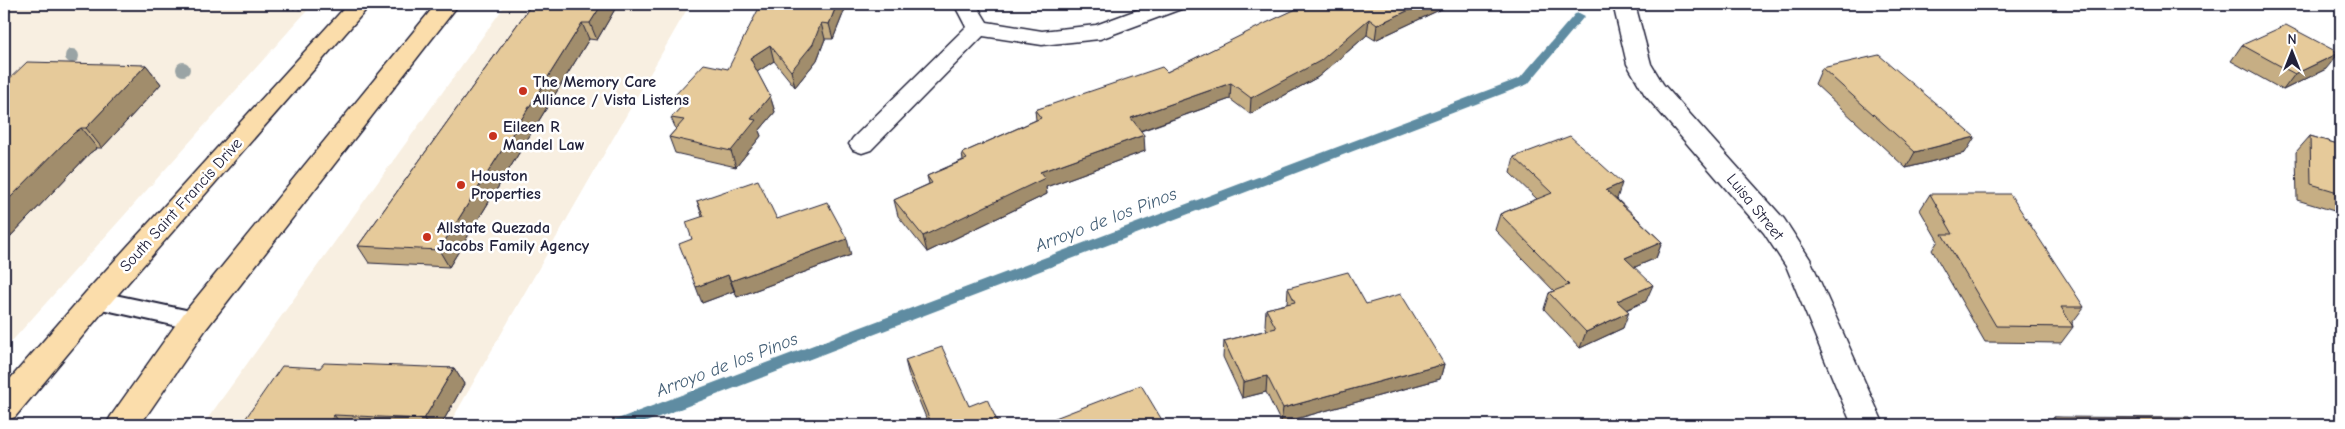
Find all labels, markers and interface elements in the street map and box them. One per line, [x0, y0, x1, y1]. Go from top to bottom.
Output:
north arrow [2268, 28, 2318, 78]
text: N [2287, 31, 2297, 48]
place label: The Memory Care Alliance / Vista Listens [533, 73, 689, 109]
marker: The Memory Care Alliance / Vista Listens [517, 85, 529, 97]
place label: Eileen R Mandel Law [503, 118, 585, 154]
marker: Eileen R Mandel Law [487, 130, 499, 142]
street label: South Saint Francis Drive [116, 134, 246, 276]
place label: Houston Properties [471, 167, 541, 203]
street label: Luisa Street [1723, 170, 1787, 244]
marker: Houston Properties [455, 179, 467, 191]
water label: Arroyo de los Pinos [1031, 183, 1180, 257]
place label: Allstate Quezada Jacobs Family Agency [437, 219, 590, 255]
marker: Allstate Quezada Jacobs Family Agency [421, 231, 433, 243]
water label: Arroyo de los Pinos [652, 328, 801, 402]

